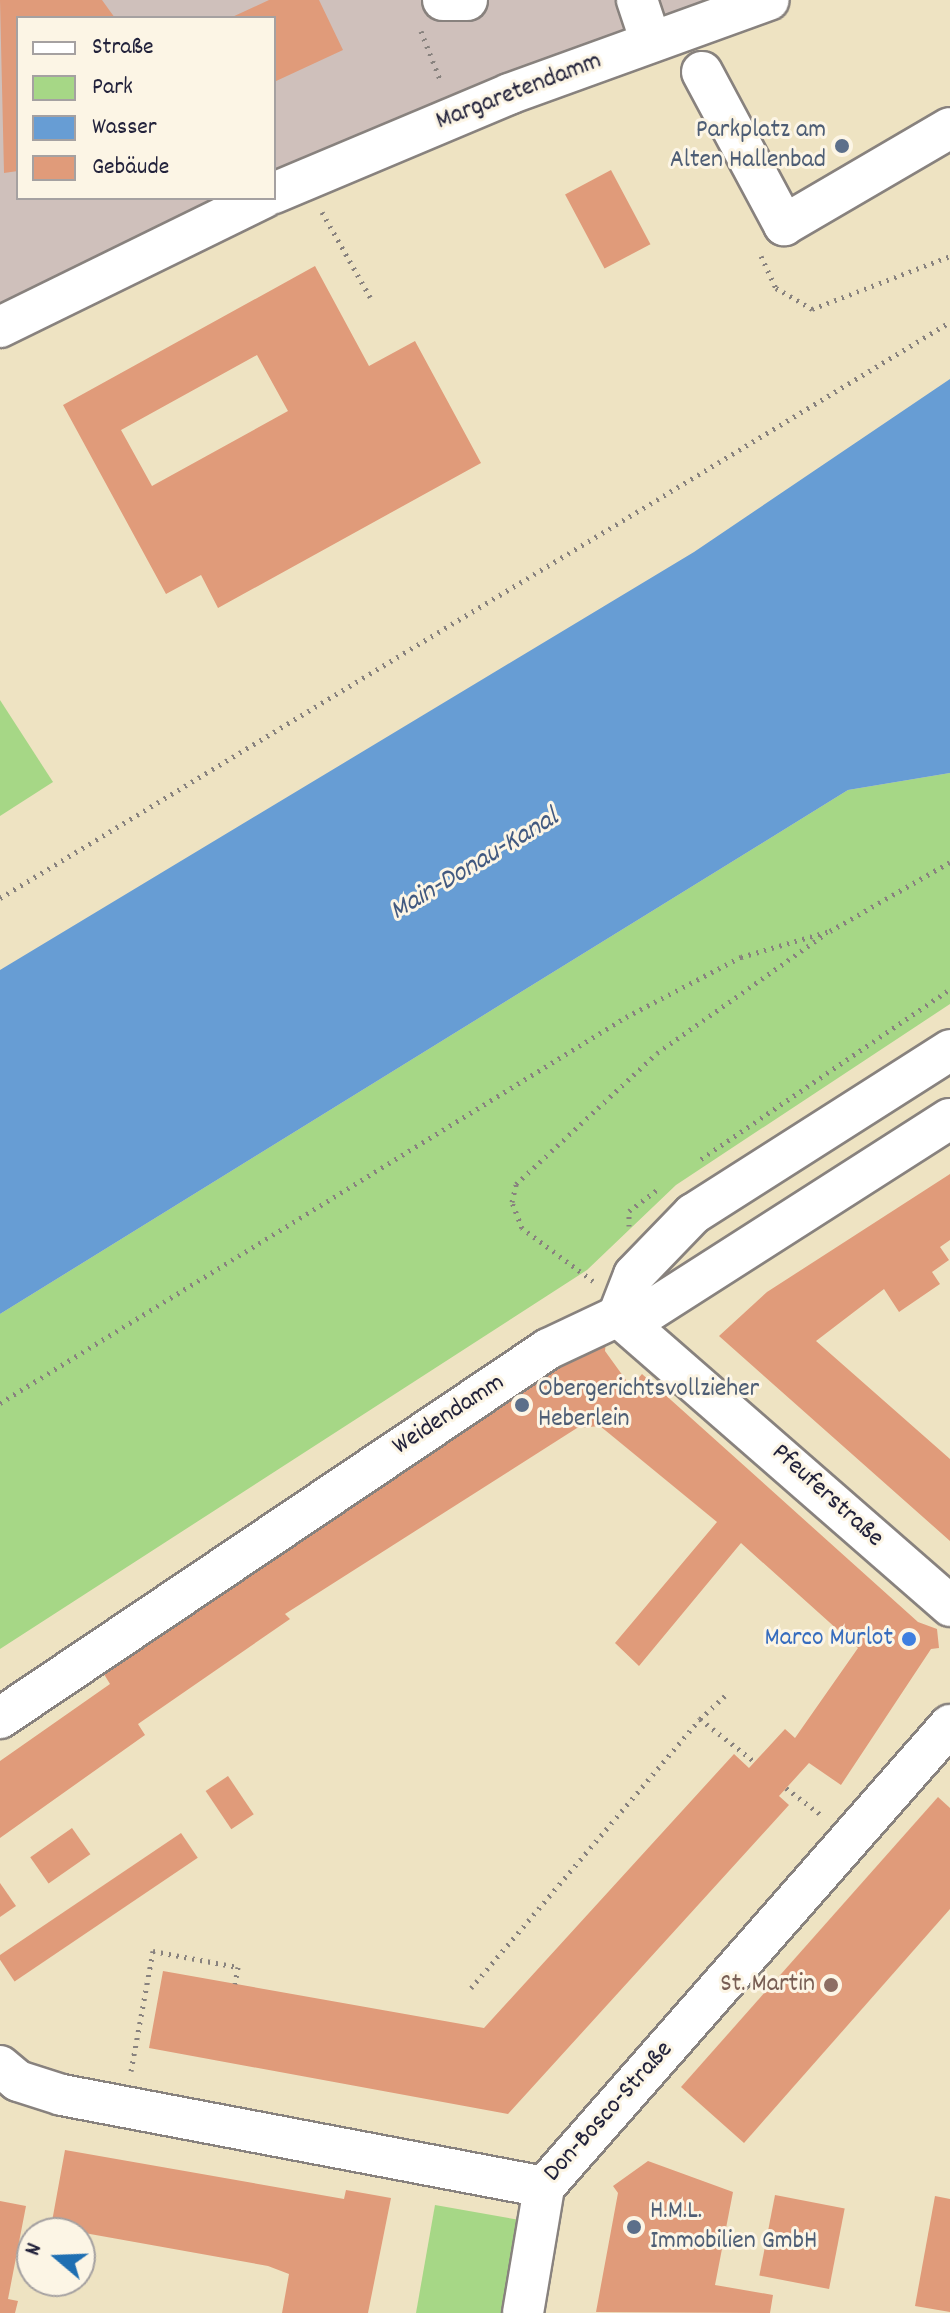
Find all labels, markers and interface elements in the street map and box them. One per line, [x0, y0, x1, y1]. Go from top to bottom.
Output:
legend [16, 16, 276, 200]
text: Straße [92, 31, 154, 65]
street label: Margaretendamm [432, 46, 606, 138]
text: Park [92, 71, 133, 105]
text: Wasser [92, 111, 157, 145]
place label: Parkplatz am Alten Hallenbad [670, 115, 826, 176]
marker: Parkplatz am Alten Hallenbad [833, 137, 851, 155]
text: Gebäude [92, 151, 169, 185]
water label: Main-Donau-Kanal [385, 803, 565, 929]
street label: Weidendamm [387, 1367, 511, 1463]
place label: Obergerichtsvollzieher Heberlein [538, 1374, 759, 1436]
marker: Obergerichtsvollzieher Heberlein [513, 1396, 531, 1414]
street label: Pfeuferstraße [765, 1438, 889, 1554]
place label: Marco Murlot [765, 1623, 893, 1655]
marker: Marco Murlot [900, 1630, 918, 1648]
place label: St. Martin [720, 1969, 815, 2001]
marker: St. Martin [822, 1976, 840, 1994]
street label: Don-Bosco-Straße [538, 2035, 680, 2189]
place label: H.M.L. Immobilien GmbH [650, 2196, 817, 2258]
north arrow [16, 2217, 96, 2297]
marker: H.M.L. Immobilien GmbH [625, 2218, 643, 2236]
text: N [18, 2239, 51, 2260]

